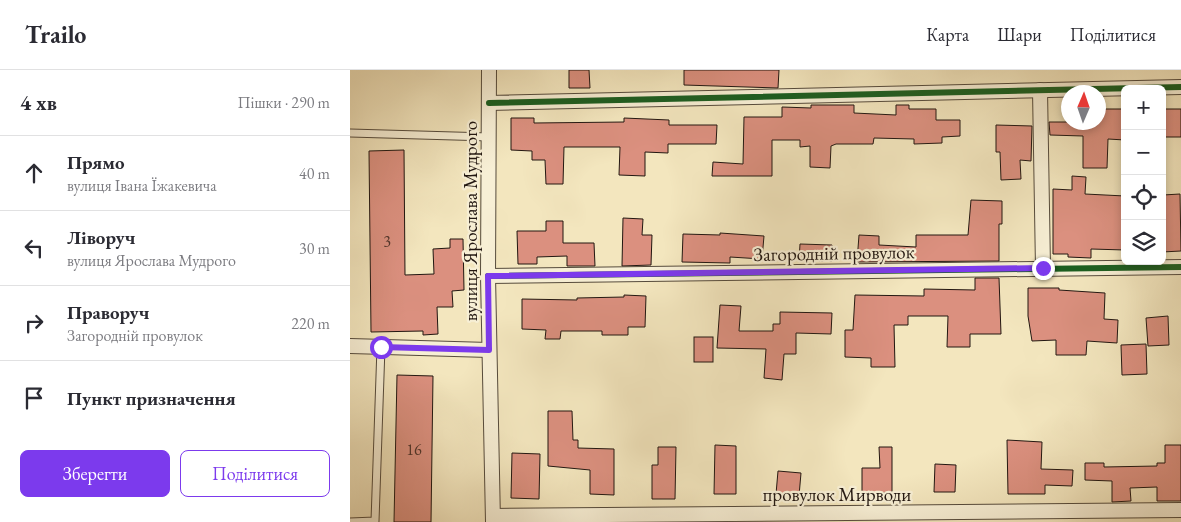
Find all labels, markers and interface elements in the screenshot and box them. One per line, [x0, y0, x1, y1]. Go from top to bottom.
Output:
text: Trailo [25, 19, 86, 50]
text: Карта [926, 23, 969, 46]
text: Шари [997, 23, 1042, 46]
text: Поділитися [1070, 23, 1156, 46]
north arrow [1061, 85, 1106, 130]
map controls [1121, 85, 1166, 265]
button: + [1121, 85, 1166, 130]
text: 4 хв [20, 89, 57, 116]
text: Пішки · 290 m [237, 92, 330, 113]
street label: вулиця Ярослава Мудрого [458, 121, 483, 321]
button: − [1121, 130, 1166, 175]
text: Прямо [67, 150, 125, 175]
icon: ahead [20, 159, 48, 187]
text: 40 m [299, 163, 330, 184]
text: вулиця Івана Їжакевича [67, 175, 217, 196]
button: locate [1121, 175, 1166, 220]
button: layers [1121, 220, 1166, 265]
text: Ліворуч [67, 225, 135, 250]
house number: 3 [383, 231, 391, 252]
icon: left [20, 234, 48, 262]
text: 30 m [299, 238, 330, 259]
street label: Загородній провулок [753, 239, 915, 267]
text: вулиця Ярослава Мудрого [67, 250, 236, 271]
route end [1032, 257, 1055, 280]
text: Праворуч [67, 300, 149, 325]
icon: right [20, 309, 48, 337]
text: 220 m [291, 313, 330, 334]
text: Загородній провулок [67, 325, 203, 346]
route start [370, 336, 393, 359]
icon: arrive [20, 384, 48, 412]
text: Пункт призначення [67, 386, 236, 411]
house number: 16 [406, 439, 422, 460]
button: Зберегти [20, 450, 170, 497]
button: Поділитися [180, 450, 330, 497]
street label: провулок Мирводи [763, 482, 911, 507]

